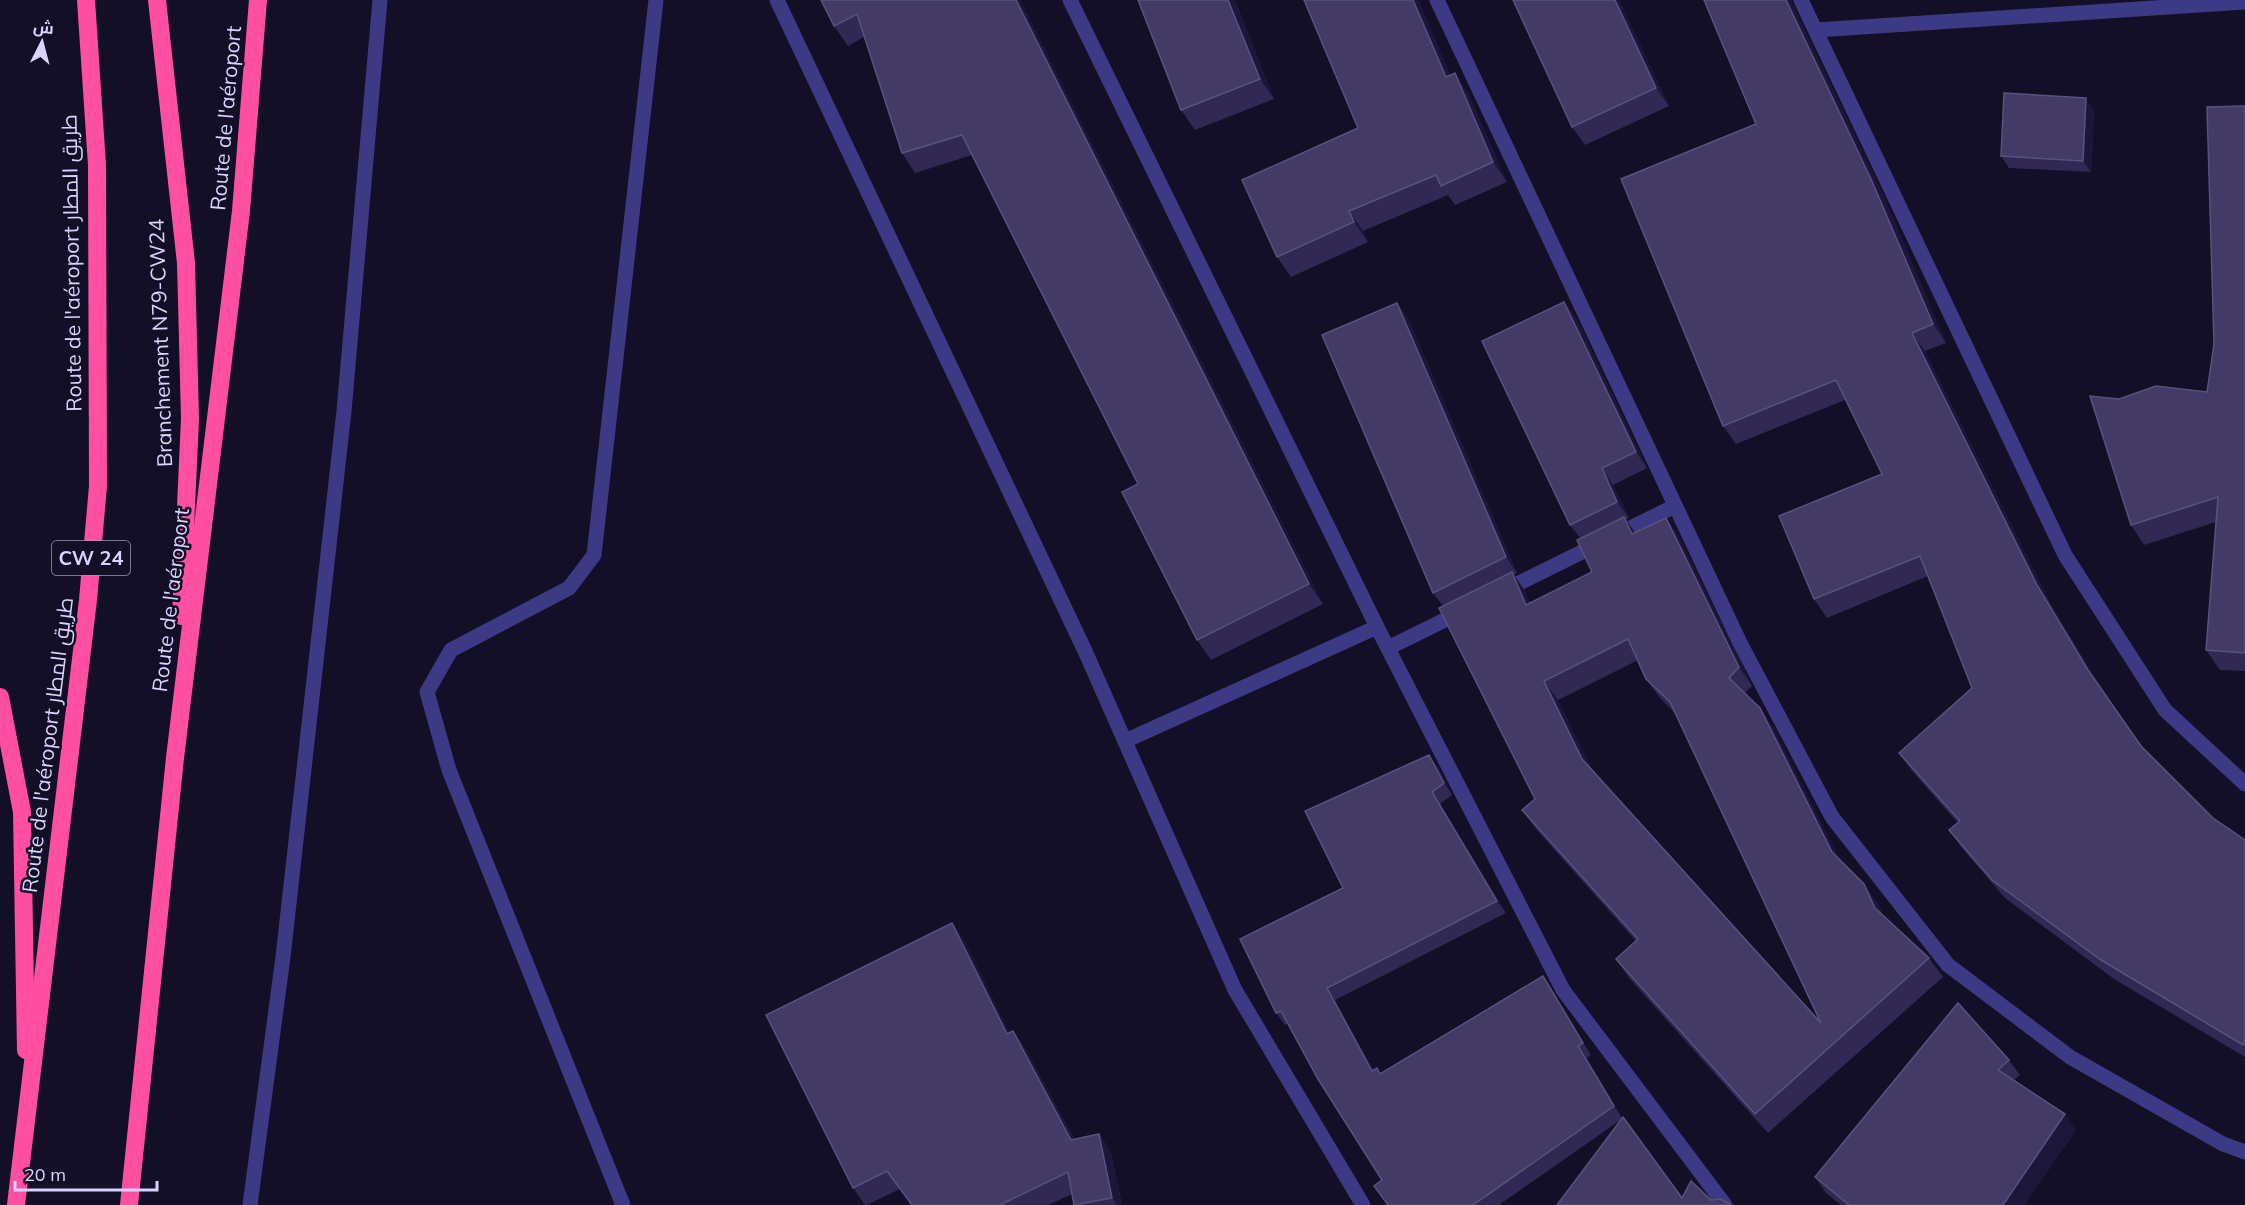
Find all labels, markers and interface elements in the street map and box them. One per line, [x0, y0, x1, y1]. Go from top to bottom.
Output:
north arrow [12, 12, 72, 72]
text: ش [32, 16, 55, 38]
street label: Route de l'aéroport [204, 24, 246, 211]
street label: Route de l'aéroport طريق المطار [55, 114, 88, 412]
street label: Branchement N79-CW24 [143, 218, 177, 468]
street label: Route de l'aéroport [146, 506, 194, 693]
road number: CW 24 [52, 541, 130, 575]
street label: Route de l'aéroport طريق المطار [16, 596, 79, 894]
scale bar [15, 1154, 158, 1192]
text: 20 m [24, 1163, 66, 1186]

